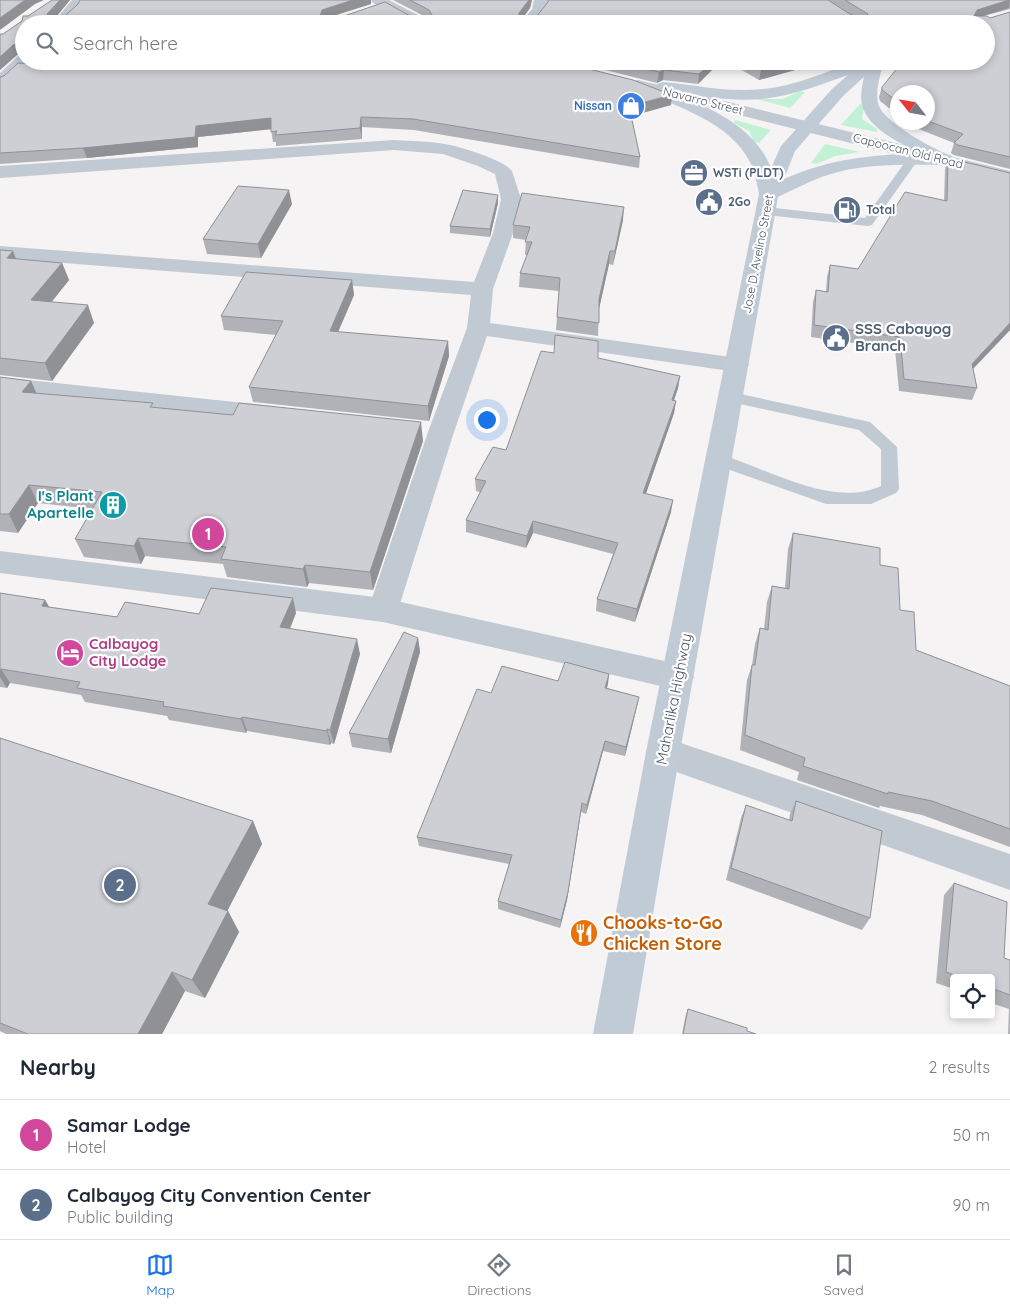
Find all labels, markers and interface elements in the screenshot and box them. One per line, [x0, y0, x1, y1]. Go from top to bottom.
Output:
search box [15, 15, 995, 70]
icon: search [33, 29, 61, 57]
text: Search here [73, 31, 178, 55]
street label: Navarro Street [662, 83, 745, 118]
north arrow [890, 85, 935, 130]
shop icon: Nissan [616, 91, 646, 121]
place label: Nissan [574, 98, 612, 113]
street label: Capoocan Old Road [852, 130, 965, 171]
office icon: WSTi (PLDT) [679, 158, 709, 188]
place label: WSTi (PLDT) [713, 165, 783, 180]
public building icon: 2Go [694, 187, 724, 217]
place label: 2Go [728, 194, 751, 209]
street label: Jose D. Avelino Street [739, 194, 776, 314]
fuel station icon: Total [832, 195, 862, 225]
place label: Total [866, 202, 895, 217]
place label: SSS Cabayog Branch [855, 319, 951, 355]
public building icon: SSS Cabayog Branch [821, 323, 851, 353]
your location [474, 407, 500, 433]
place label: I's Plant Apartelle [27, 486, 94, 522]
building icon: I's Plant Apartelle [98, 490, 128, 520]
pin: 1 [192, 515, 224, 553]
street label: Maharlika Highway [651, 632, 696, 766]
place label: Calbayog City Lodge [89, 634, 167, 670]
hotel icon: Calbayog City Lodge [55, 638, 85, 668]
pin: 2 [104, 866, 136, 904]
place label: Chooks-to-Go Chicken Store [603, 911, 723, 955]
restaurant icon: Chooks-to-Go Chicken Store [569, 918, 599, 948]
map controls [950, 974, 995, 1019]
button: locate [950, 974, 995, 1019]
text: Nearby [20, 1054, 96, 1080]
text: 2 results [928, 1057, 990, 1077]
text: Samar Lodge [67, 1113, 191, 1137]
text: 1 [33, 1125, 39, 1145]
text: 50 m [953, 1125, 990, 1145]
text: Hotel [67, 1137, 106, 1157]
text: Calbayog City Convention Center [67, 1183, 371, 1207]
text: 2 [31, 1195, 41, 1215]
text: 90 m [953, 1195, 990, 1215]
text: Public building [67, 1207, 173, 1227]
tab: Map [146, 1251, 175, 1299]
tab: Directions [467, 1251, 531, 1299]
tab: Saved [824, 1251, 864, 1299]

